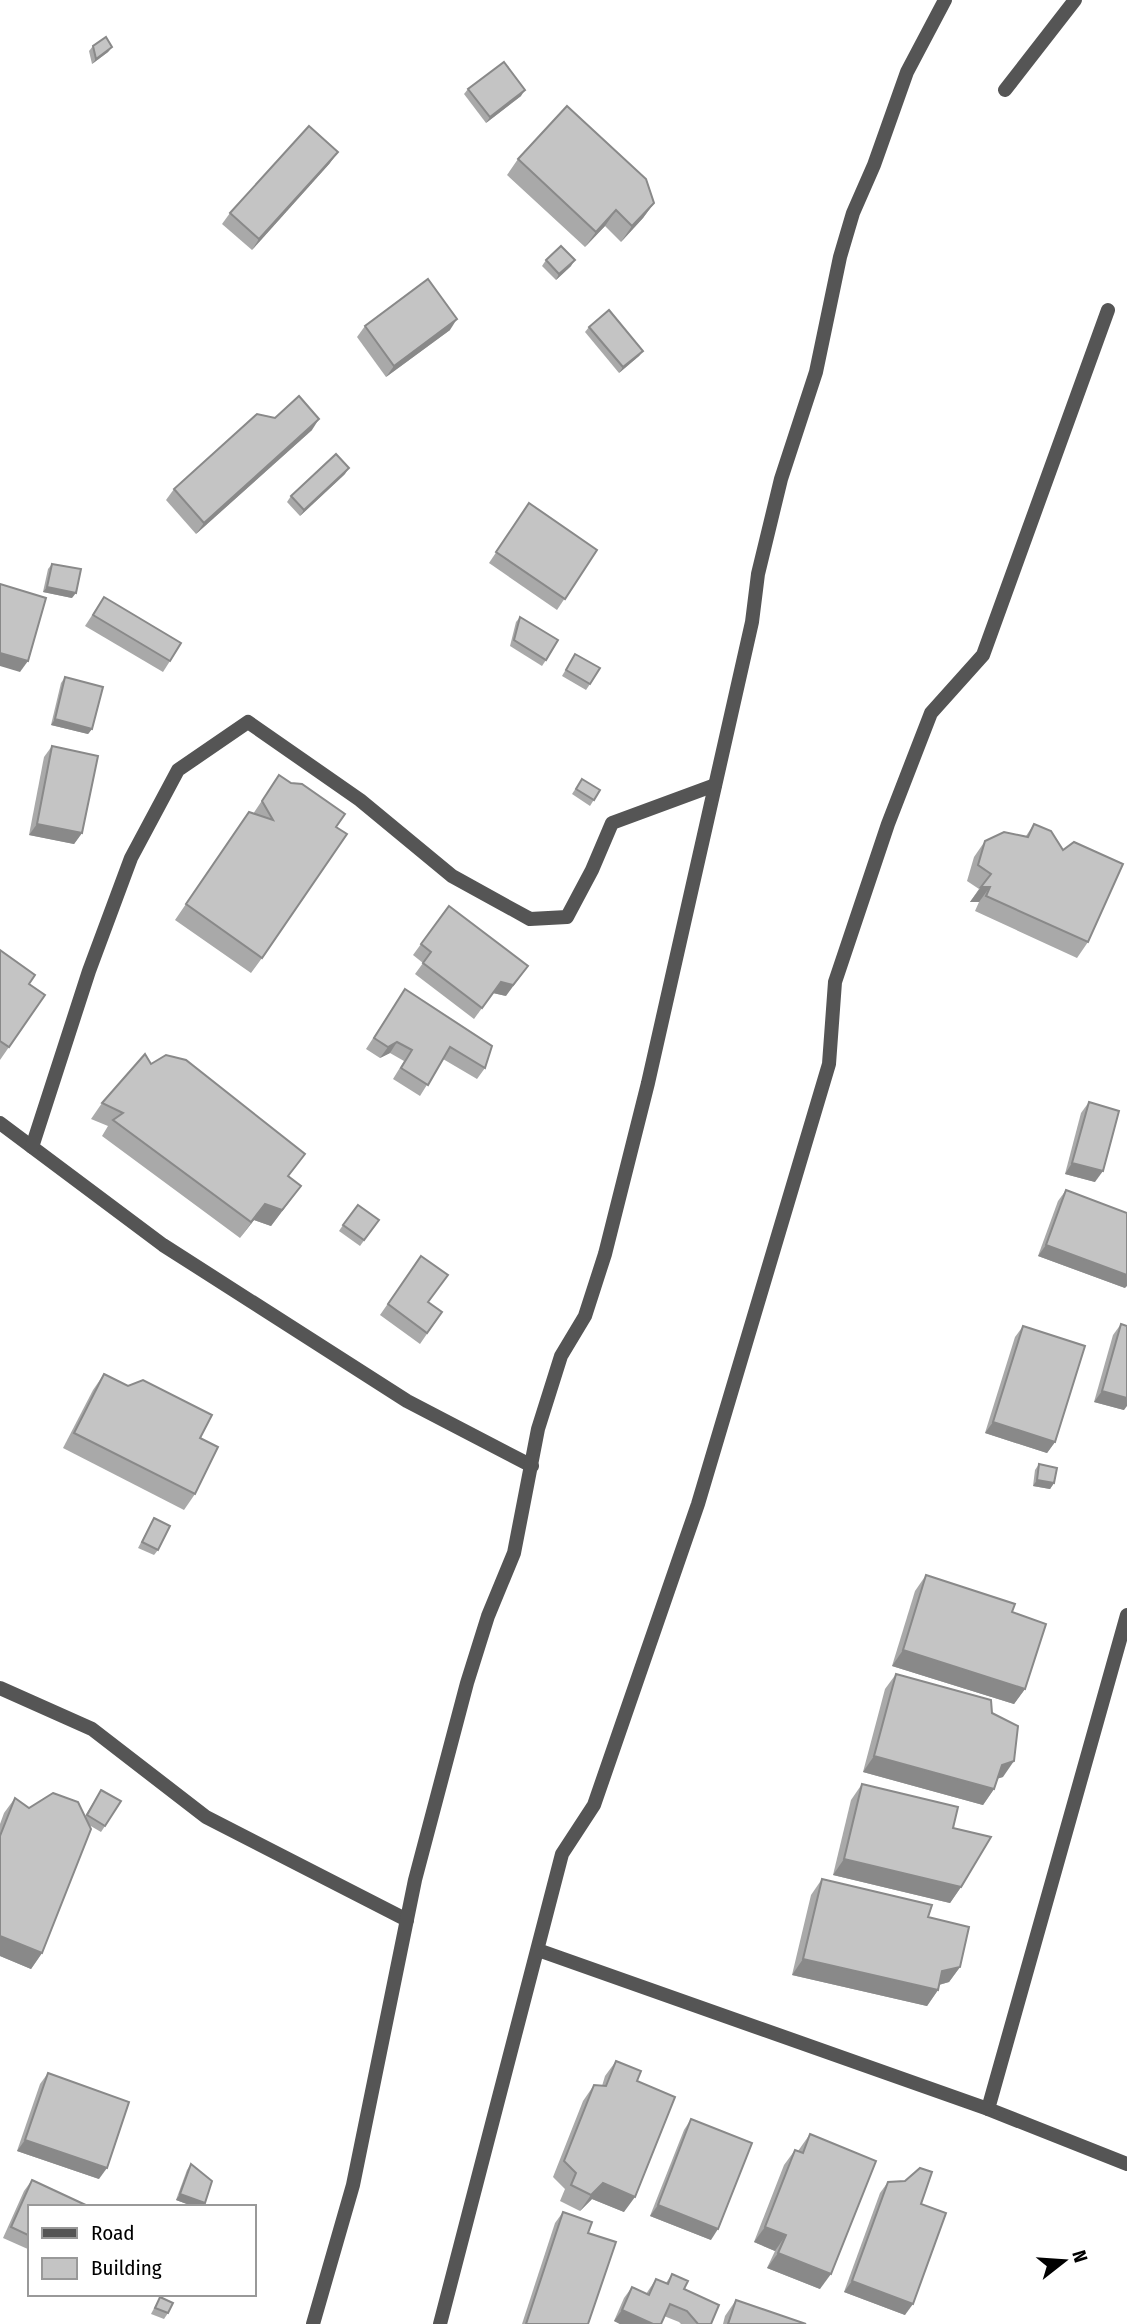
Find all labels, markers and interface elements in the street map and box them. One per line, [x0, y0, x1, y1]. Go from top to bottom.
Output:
legend [28, 2205, 256, 2296]
text: Road [91, 2220, 135, 2246]
north arrow [1029, 2226, 1099, 2296]
text: N [1067, 2247, 1092, 2265]
text: Building [91, 2255, 162, 2281]

